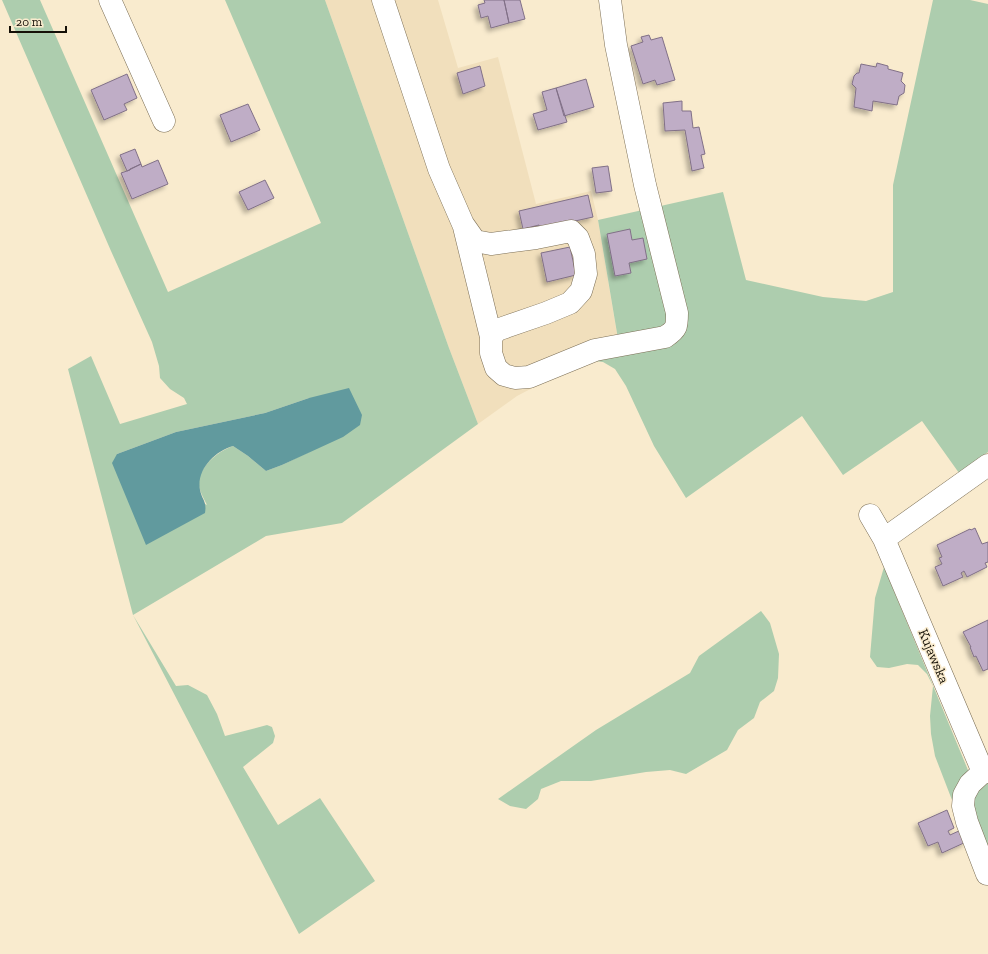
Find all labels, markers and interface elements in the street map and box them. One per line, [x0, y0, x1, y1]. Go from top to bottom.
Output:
scale bar [10, 8, 66, 34]
text: 20 m [16, 15, 43, 29]
street label: Kujawska [914, 626, 953, 686]

